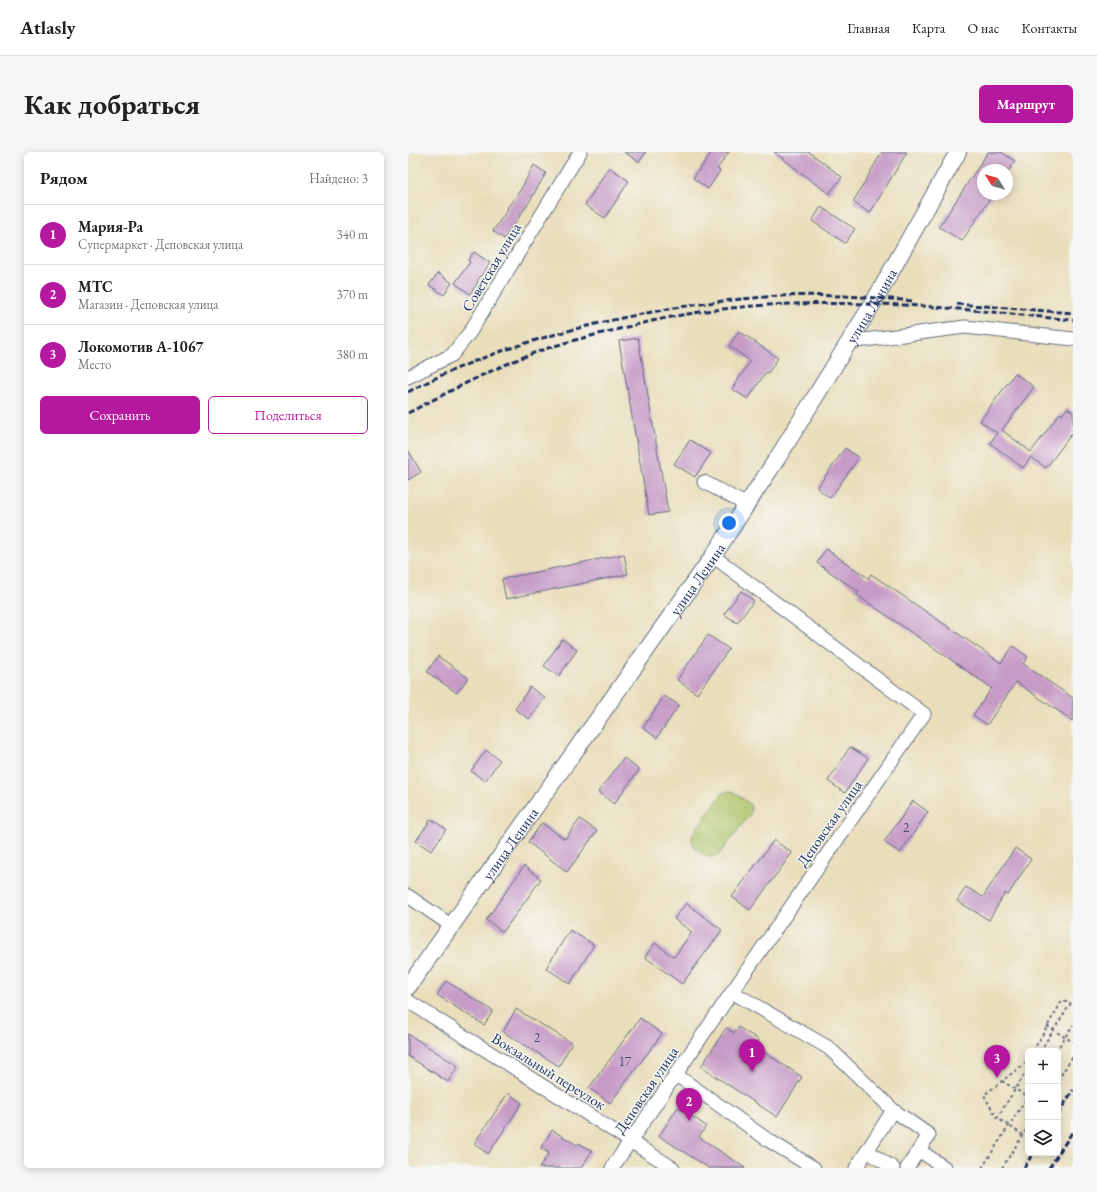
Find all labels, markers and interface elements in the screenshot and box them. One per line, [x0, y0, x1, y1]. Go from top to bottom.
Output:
text: Atlasly [20, 15, 76, 40]
text: Главная [847, 19, 890, 37]
text: Карта [912, 19, 945, 37]
text: О нас [967, 19, 999, 37]
text: Контакты [1021, 19, 1077, 37]
button: Маршрут [979, 85, 1073, 123]
text: Как добраться [24, 86, 200, 122]
north arrow [977, 164, 1013, 200]
text: Рядом [40, 167, 88, 189]
text: Найдено: 3 [309, 170, 368, 187]
text: Мария-Ра [78, 217, 143, 236]
street label: Советская улица [457, 219, 525, 315]
text: 1 [50, 226, 56, 243]
text: 340 m [337, 226, 368, 243]
text: Супермаркет · Деповская улица [78, 236, 243, 253]
street label: улица Ленина [841, 265, 900, 347]
text: МТС [78, 277, 113, 296]
text: 2 [50, 286, 56, 303]
text: 370 m [337, 286, 368, 303]
text: Магазин · Деповская улица [78, 296, 219, 313]
text: Локомотив А-1067 [78, 337, 204, 356]
text: 3 [50, 346, 56, 363]
text: 380 m [337, 346, 368, 363]
text: Место [78, 356, 111, 373]
button: Сохранить [40, 396, 200, 434]
button: Поделиться [208, 396, 368, 434]
your location [719, 513, 739, 533]
street label: улица Ленина [665, 539, 729, 619]
street label: Деповская улица [792, 776, 866, 870]
street label: улица Ленина [478, 803, 542, 883]
house number: 2 [903, 819, 910, 836]
street label: Вокзальный переулок [488, 1028, 610, 1114]
house number: 2 [534, 1029, 541, 1046]
pin: 1 [739, 1039, 765, 1072]
street label: Деповская улица [610, 1043, 682, 1137]
pin: 3 [984, 1045, 1010, 1078]
map controls [1025, 1048, 1061, 1156]
button: + [1025, 1048, 1061, 1084]
house number: 17 [619, 1053, 632, 1070]
button: − [1025, 1084, 1061, 1120]
pin: 2 [676, 1088, 702, 1121]
button: layers [1025, 1120, 1061, 1156]

